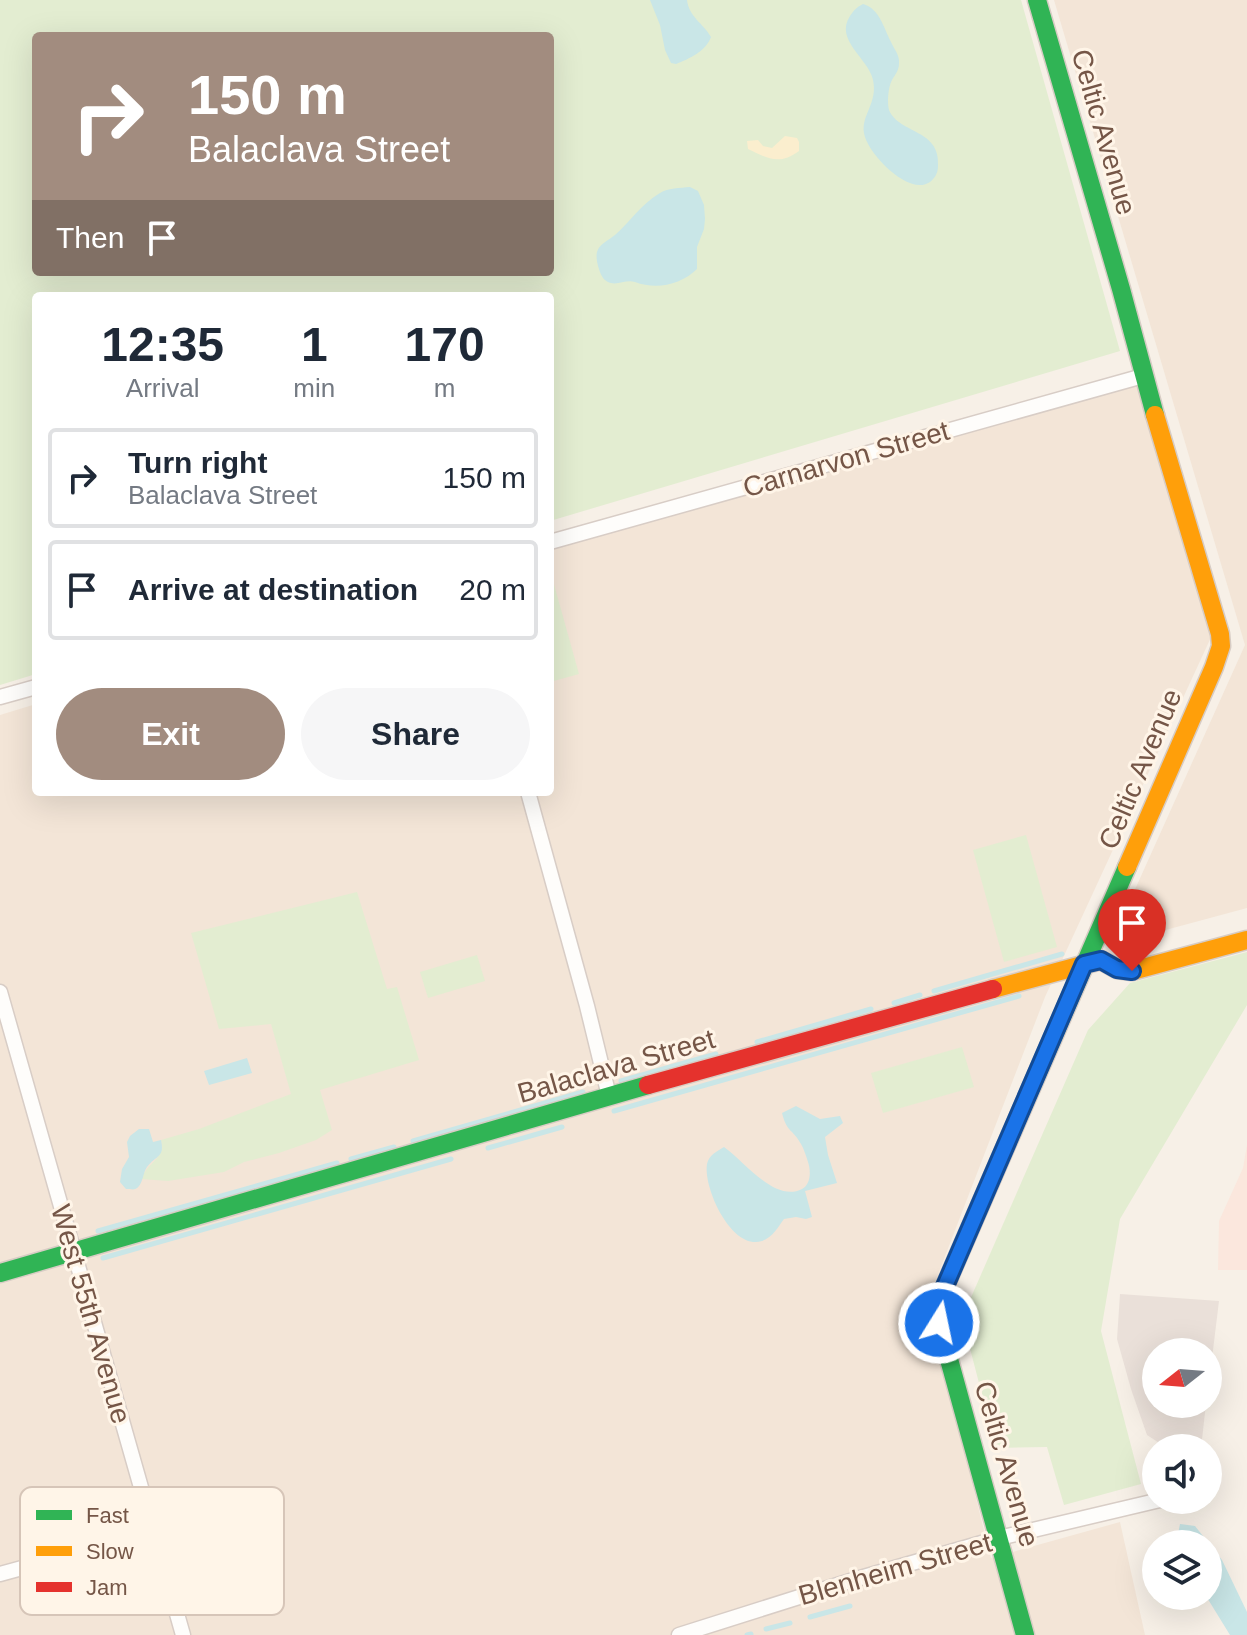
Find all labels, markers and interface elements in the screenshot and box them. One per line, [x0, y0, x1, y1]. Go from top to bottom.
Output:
street label: Celtic Avenue [1066, 46, 1142, 218]
text: 150 m [188, 63, 347, 126]
icon: right [56, 64, 160, 168]
text: Balaclava Street [188, 129, 450, 170]
icon: arrive [140, 216, 184, 260]
text: Then [56, 221, 124, 254]
text: 12:35 [101, 318, 224, 371]
text: 1 [301, 318, 328, 371]
text: 170 [405, 318, 485, 371]
text: Arrival [126, 373, 200, 403]
text: min [293, 373, 335, 403]
text: m [434, 373, 455, 403]
street label: Carnarvon Street [739, 415, 953, 503]
text: Turn right [128, 446, 267, 479]
icon: right [60, 456, 104, 500]
text: 150 m [443, 461, 526, 494]
text: Balaclava Street [128, 480, 317, 510]
icon: arrive [60, 568, 104, 612]
text: Arrive at destination [128, 573, 418, 606]
text: 20 m [459, 573, 526, 606]
street label: Celtic Avenue [1092, 684, 1188, 854]
button: Exit [56, 688, 285, 780]
button: Share [301, 688, 530, 780]
pin [1098, 889, 1166, 971]
icon: arrive [1110, 901, 1154, 945]
street label: Balaclava Street [514, 1023, 718, 1109]
street label: West 55th Avenue [45, 1201, 137, 1427]
position arrow [897, 1281, 981, 1365]
north arrow [1142, 1338, 1222, 1418]
map controls [1142, 1338, 1222, 1610]
street label: Celtic Avenue [969, 1378, 1045, 1550]
button: sound [1142, 1434, 1222, 1514]
legend [20, 1487, 284, 1615]
text: Fast [86, 1503, 129, 1528]
street label: Blenheim Street [795, 1527, 995, 1611]
button: layers [1142, 1530, 1222, 1610]
text: Slow [86, 1539, 134, 1564]
text: Jam [86, 1575, 128, 1600]

